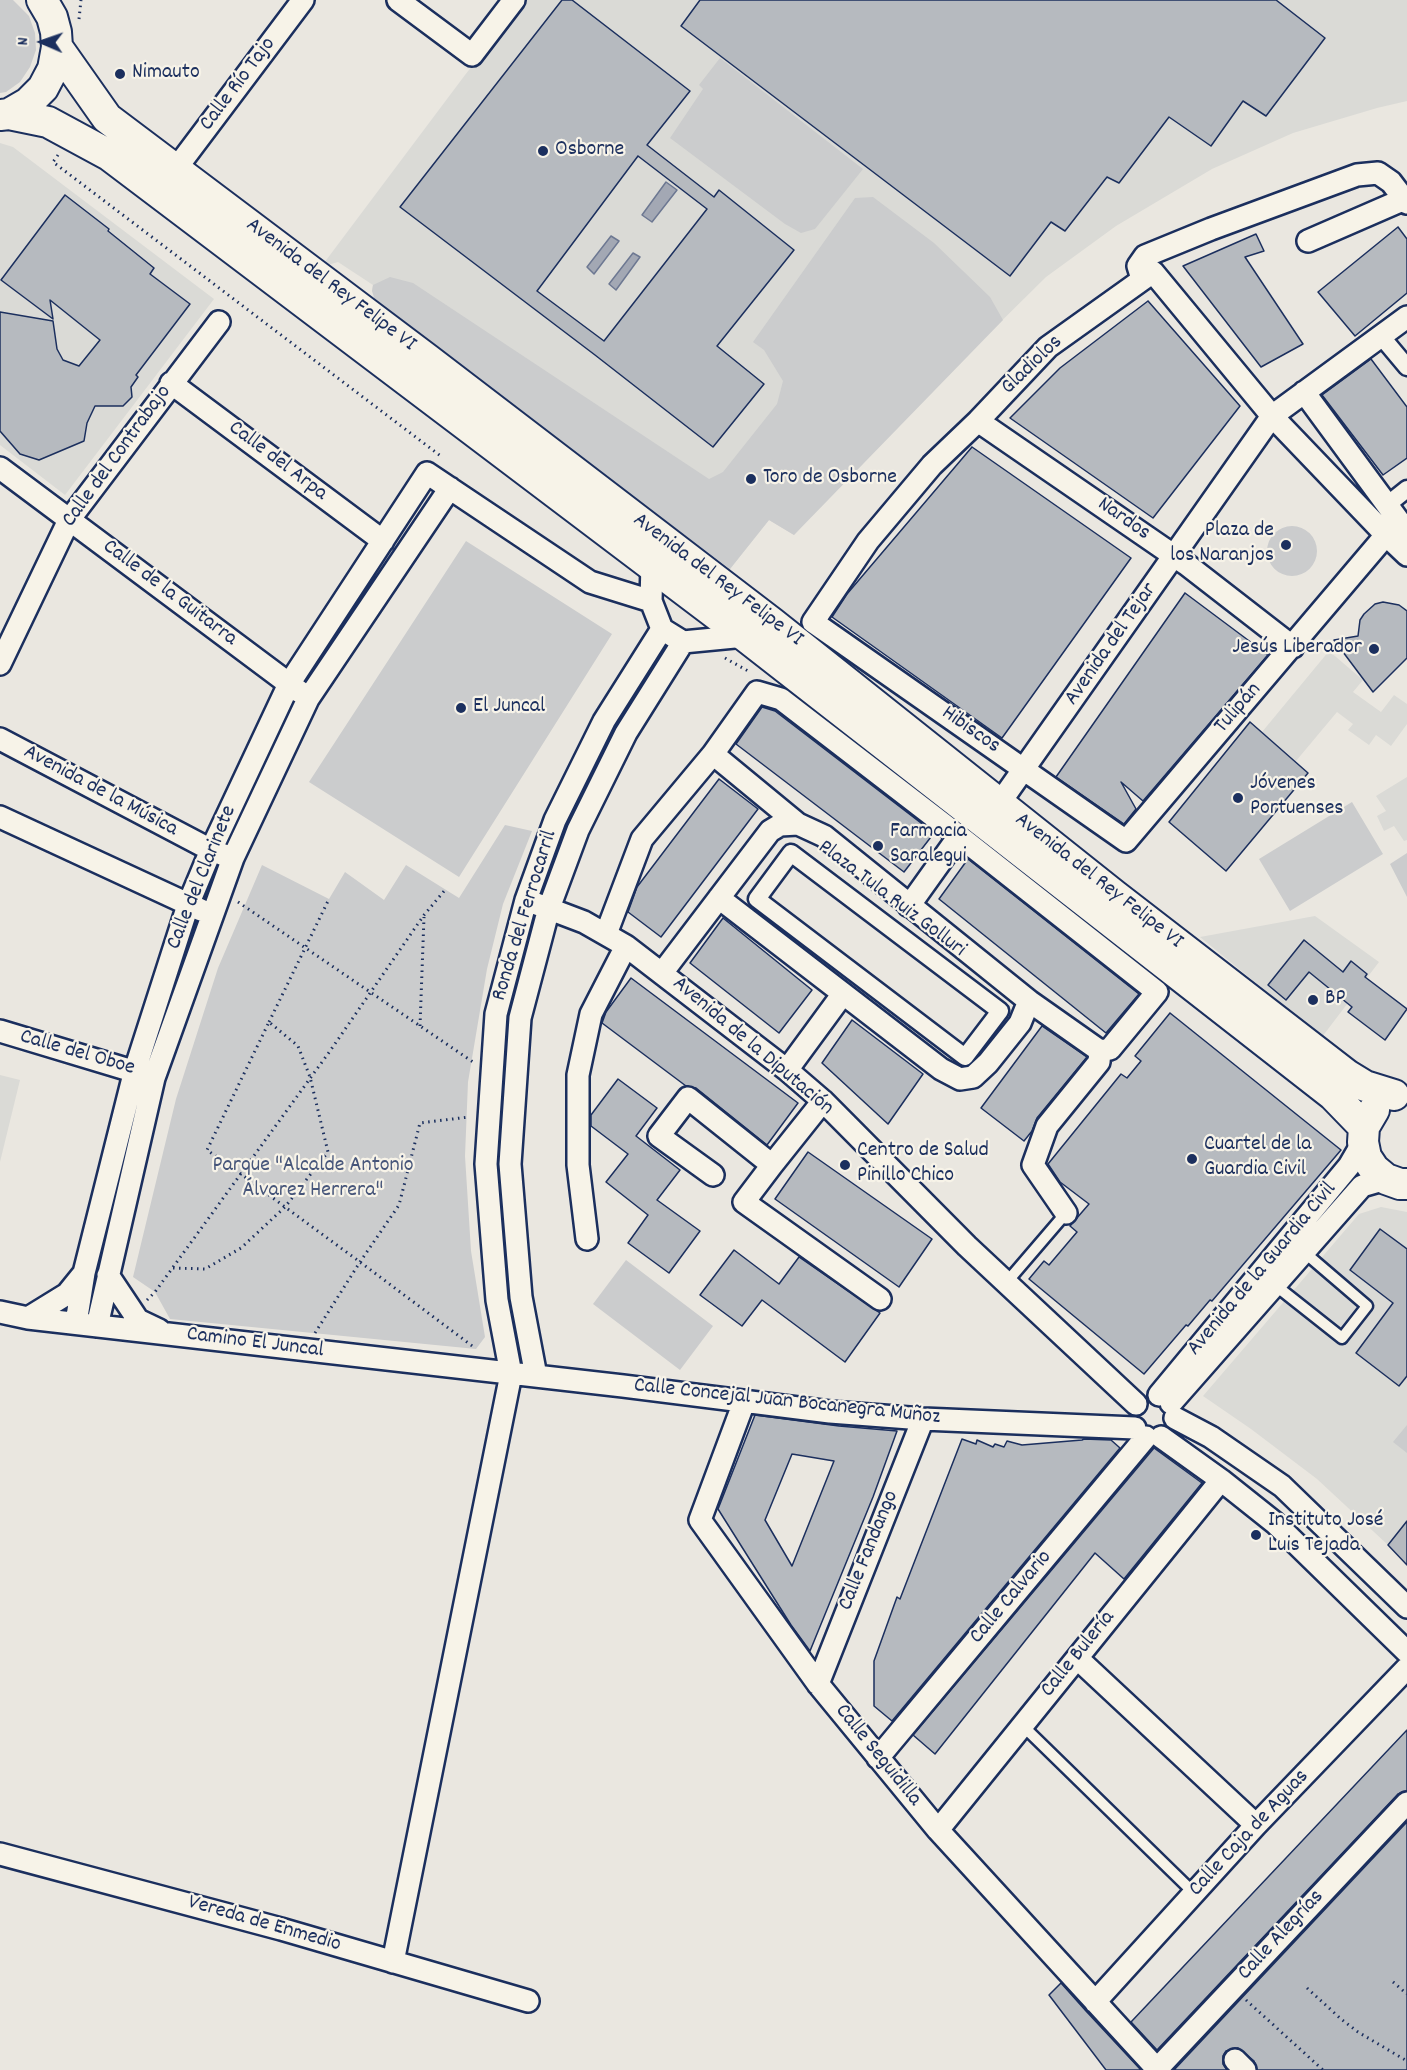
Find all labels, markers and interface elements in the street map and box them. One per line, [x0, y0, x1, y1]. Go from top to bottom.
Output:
north arrow [12, 12, 72, 72]
street label: Calle Río Tajo [195, 33, 283, 137]
text: N [12, 37, 35, 46]
place label: Nimauto [132, 61, 200, 87]
marker: Nimauto [113, 67, 127, 81]
place label: Osborne [555, 138, 624, 164]
marker: Osborne [536, 144, 550, 158]
street label: Avenida del Rey Felipe VI [240, 213, 420, 359]
street label: Gladiolos [997, 330, 1069, 402]
street label: Calle del Contrabajo [58, 381, 178, 533]
street label: Calle del Arpa [222, 416, 332, 508]
place label: Toro de Osborne [763, 466, 897, 492]
marker: Toro de Osborne [744, 472, 758, 486]
street label: Nardos [1091, 492, 1155, 548]
street label: Avenida del Rey Felipe VI [627, 508, 807, 654]
place label: Plaza de los Naranjos [1170, 519, 1274, 570]
street label: Calle de la Guitarra [96, 535, 242, 653]
marker: Plaza de los Naranjos [1279, 538, 1293, 552]
street label: Avenida del Tejar [1060, 579, 1164, 711]
place label: Jesús Liberador [1232, 636, 1362, 662]
marker: Jesús Liberador [1367, 642, 1381, 656]
street label: Tulipán [1210, 678, 1268, 740]
place label: El Juncal [473, 695, 545, 721]
marker: El Juncal [454, 701, 468, 715]
street label: Hibiscos [935, 701, 1005, 761]
street label: Avenida de la Música [18, 740, 182, 844]
place label: Jóvenes Portuenses [1250, 772, 1344, 824]
marker: Jóvenes Portuenses [1231, 791, 1245, 805]
street label: Calle del Clarinete [162, 802, 244, 954]
street label: Avenida del Rey Felipe VI [1009, 808, 1187, 956]
place label: Farmacia Saralegui [890, 820, 967, 872]
street label: Ronda del Ferrocarril [488, 828, 564, 1004]
street label: Plaza Tula Ruiz Golluri [812, 836, 970, 964]
marker: Farmacia Saralegui [871, 839, 885, 853]
street label: Avenida de la Diputación [666, 972, 838, 1122]
place label: BP [1325, 987, 1345, 1013]
marker: BP [1306, 993, 1320, 1007]
street label: Calle del Oboe [17, 1025, 137, 1083]
place label: Cuartel de la Guardia Civil [1204, 1133, 1311, 1184]
place label: Centro de Salud Pinillo Chico [857, 1139, 989, 1190]
marker: Cuartel de la Guardia Civil [1185, 1152, 1199, 1166]
park label: Parque "Alcalde Antonio Álvarez Herrera" [212, 1154, 414, 1206]
marker: Centro de Salud Pinillo Chico [838, 1158, 852, 1172]
street label: Avenida de la Guardia Civil [1183, 1178, 1343, 1362]
street label: Camino El Juncal [185, 1323, 325, 1365]
street label: Calle Concejal Juan Bocanegra Muñoz [632, 1374, 942, 1432]
street label: Calle Fandango [834, 1487, 906, 1615]
place label: Instituto José Luis Tejada [1268, 1509, 1383, 1560]
marker: Instituto José Luis Tejada [1249, 1528, 1263, 1542]
street label: Calle Calvario [965, 1546, 1059, 1650]
street label: Calle Bulería [1036, 1606, 1122, 1704]
street label: Calle Seguidilla [828, 1699, 926, 1813]
street label: Calle Caja de Aguas [1184, 1765, 1316, 1903]
street label: Calle Alegrías [1233, 1885, 1331, 1987]
street label: Vereda de Enmedio [184, 1891, 344, 1959]

